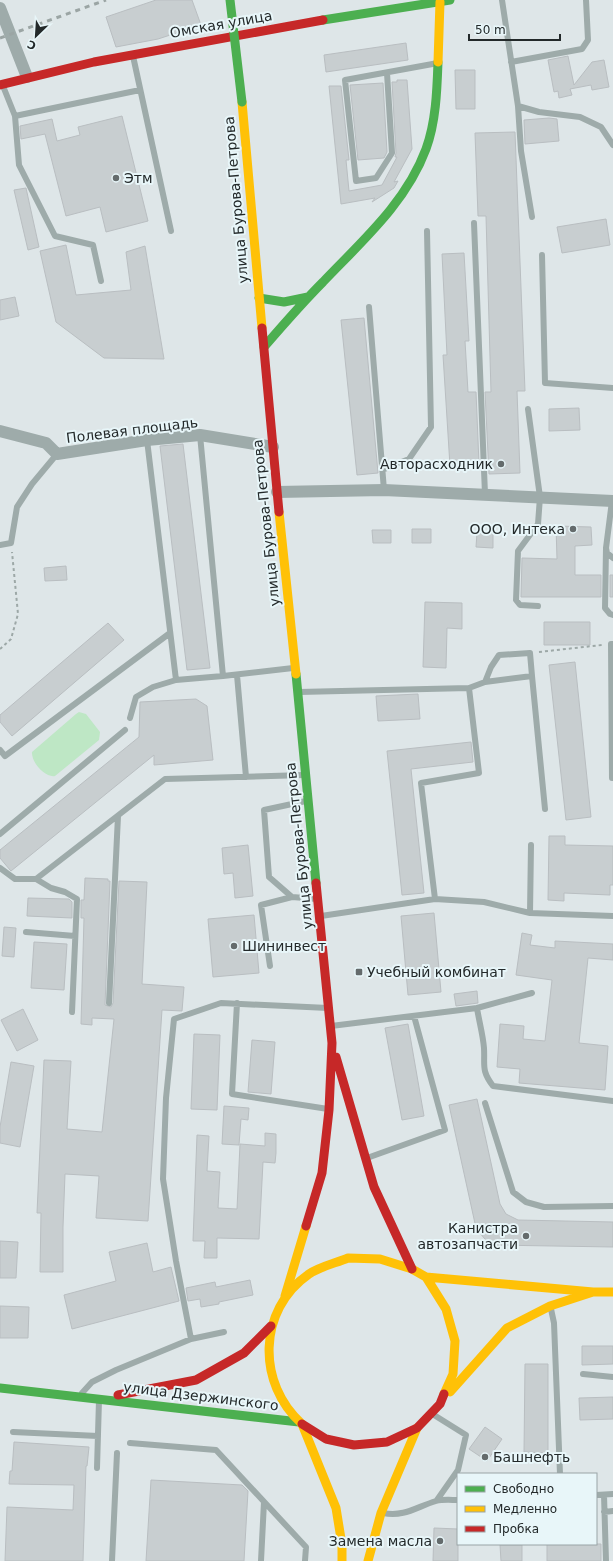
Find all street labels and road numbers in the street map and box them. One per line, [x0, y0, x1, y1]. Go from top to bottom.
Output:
street label: Омская улица [169, 7, 273, 41]
street label: улица Бурова-Петрова [221, 116, 251, 284]
street label: Полевая площадь [65, 414, 199, 446]
street label: улица Бурова-Петрова [249, 439, 283, 607]
street label: улица Бурова-Петрова [282, 762, 316, 930]
street label: улица Дзержинского [122, 1379, 280, 1413]

